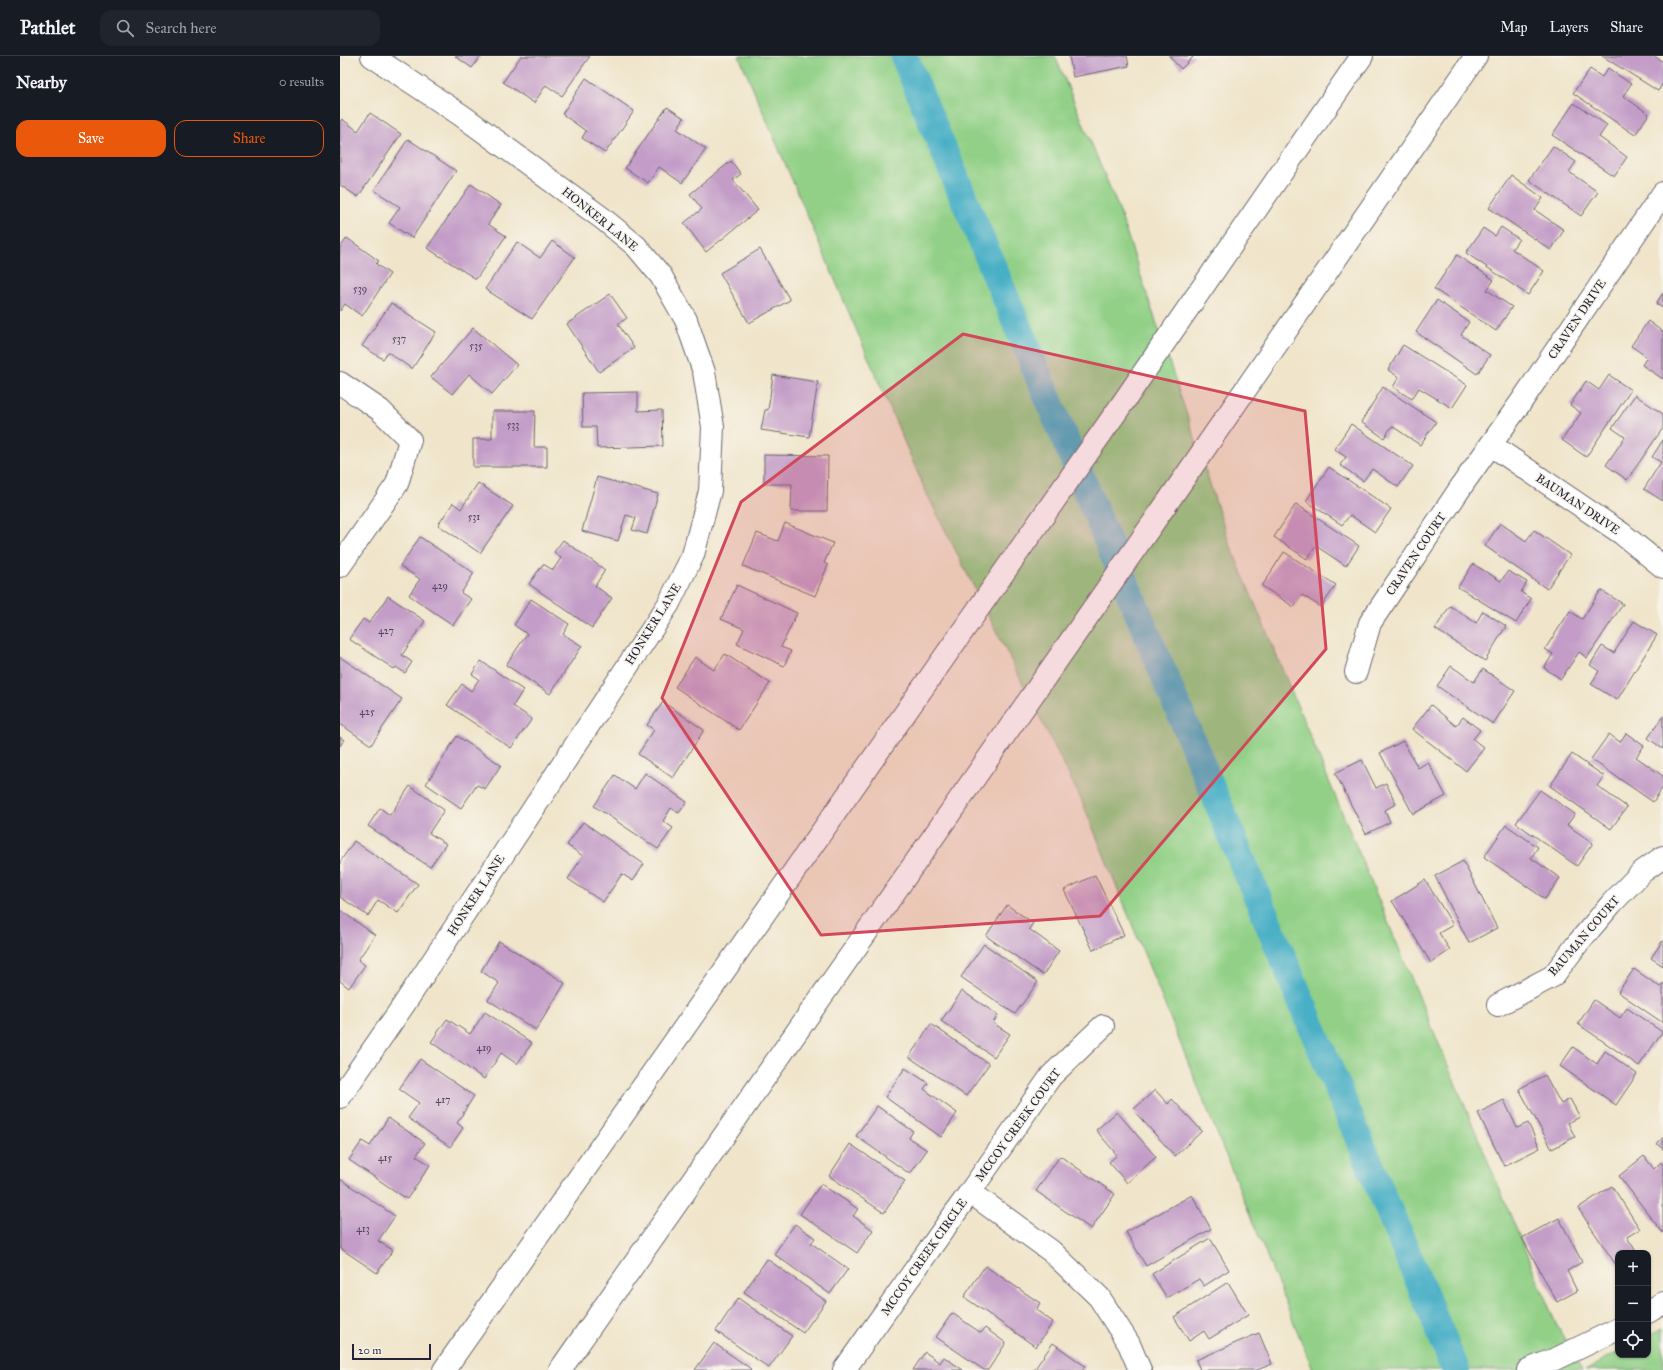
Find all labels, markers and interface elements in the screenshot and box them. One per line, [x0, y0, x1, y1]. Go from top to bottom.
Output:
search box [100, 10, 380, 46]
text: Pathlet [20, 16, 76, 39]
icon: search [114, 17, 136, 39]
text: Search here [146, 19, 217, 37]
text: Map [1500, 19, 1528, 36]
text: Layers [1550, 19, 1588, 36]
text: Share [1610, 19, 1643, 36]
text: Nearby [16, 72, 67, 93]
text: 0 results [279, 74, 324, 90]
button: Save [16, 120, 166, 157]
button: Share [174, 120, 324, 157]
street label: HONKER LANE [559, 184, 641, 254]
street label: CRAVEN DRIVE [1545, 276, 1609, 362]
house number: 539 [353, 283, 367, 295]
house number: 537 [392, 333, 406, 345]
house number: 535 [469, 340, 483, 352]
house number: 533 [507, 419, 519, 431]
street label: BAUMAN DRIVE [1533, 471, 1623, 537]
street label: CRAVEN COURT [1383, 510, 1449, 598]
house number: 531 [468, 511, 480, 523]
house number: 429 [432, 580, 448, 592]
street label: HONKER LANE [622, 580, 684, 667]
house number: 427 [378, 625, 394, 637]
house number: 425 [359, 706, 375, 718]
street label: HONKER LANE [445, 852, 508, 938]
street label: BAUMAN COURT [1545, 893, 1623, 979]
house number: 419 [477, 1042, 491, 1054]
street label: MCCOY CREEK COURT [972, 1066, 1064, 1184]
house number: 417 [436, 1094, 450, 1106]
house number: 415 [378, 1152, 392, 1164]
street label: MCCOY CREEK CIRCLE [878, 1195, 970, 1318]
house number: 413 [356, 1223, 370, 1235]
map controls [1615, 1250, 1651, 1358]
button: + [1615, 1250, 1651, 1286]
button: − [1615, 1286, 1651, 1322]
button: locate [1615, 1322, 1651, 1358]
scale bar [352, 1342, 431, 1361]
text: 20 m [358, 1344, 381, 1357]

